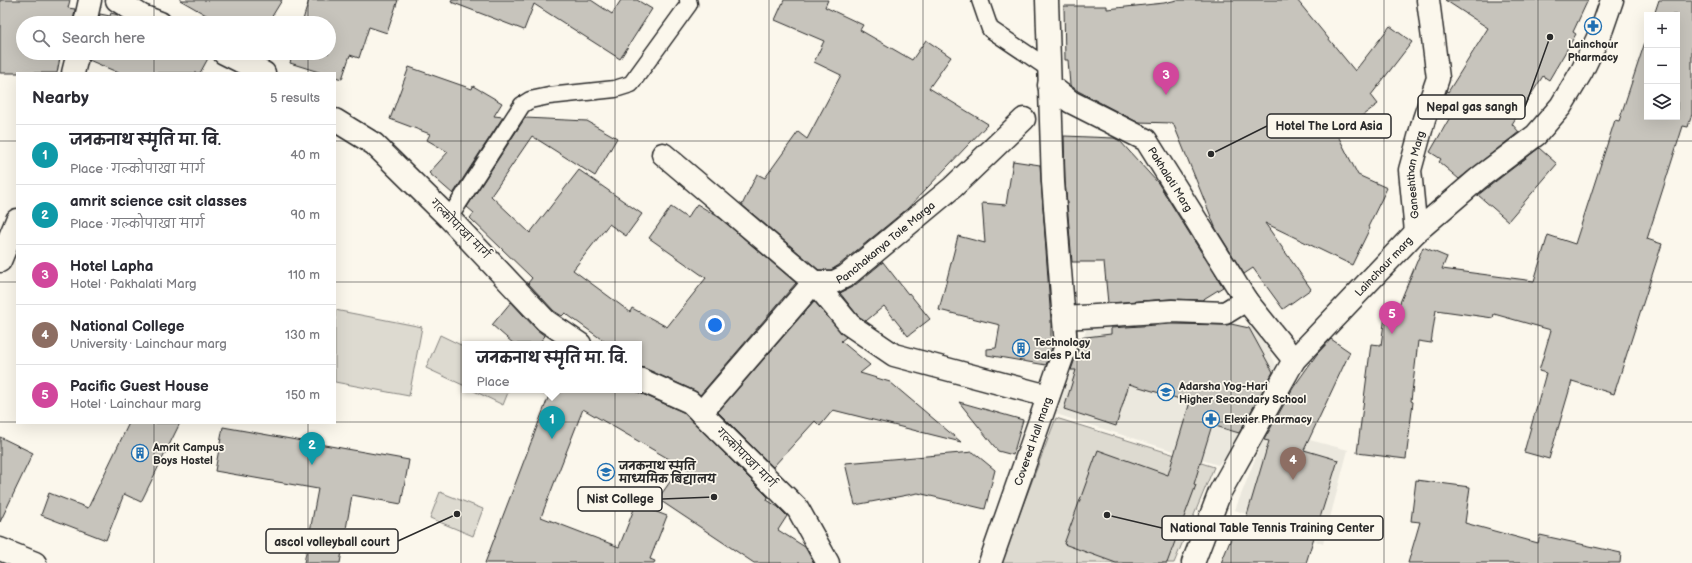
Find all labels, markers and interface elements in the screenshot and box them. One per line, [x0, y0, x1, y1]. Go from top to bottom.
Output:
map controls [1644, 12, 1680, 120]
button: + [1644, 12, 1680, 48]
search box [16, 16, 336, 60]
pharmacy icon: Lainchour Pharmacy [1583, 16, 1603, 36]
icon: search [30, 27, 52, 49]
text: Search here [62, 29, 145, 48]
place label: Lainchour Pharmacy [1568, 38, 1619, 64]
button: − [1644, 48, 1680, 84]
pin: 3 [1153, 62, 1179, 95]
button: layers [1644, 84, 1680, 120]
text: Nearby [32, 88, 89, 108]
text: 5 results [270, 90, 320, 106]
callout: Nepal gas sangh [1418, 95, 1525, 119]
text: Nepal gas sangh [1426, 100, 1518, 115]
callout: Hotel The Lord Asia [1267, 114, 1391, 138]
text: Hotel The Lord Asia [1275, 119, 1383, 134]
street label: Ganeshthan Marg [1404, 129, 1427, 219]
text: जनकनाथ स्मृति मा. वि. [70, 131, 221, 150]
street label: Pakhalati Marg [1145, 144, 1196, 214]
text: 1 [42, 147, 48, 163]
text: 40 m [290, 147, 320, 163]
text: Place · गल्कोपाखा मार्ग [70, 161, 205, 177]
text: amrit science csit classes [70, 192, 247, 211]
street label: गल्कोपाखा मार्ग [427, 194, 495, 262]
street label: Panchakanya Tole Marga [834, 198, 938, 286]
text: 2 [41, 207, 49, 223]
text: 90 m [291, 207, 320, 223]
text: Place · गल्कोपाखा मार्ग [70, 216, 205, 232]
street label: Lainchaur marg [1352, 233, 1415, 299]
text: Hotel Lapha [70, 257, 153, 276]
text: 3 [41, 267, 49, 283]
text: 110 m [288, 267, 320, 283]
text: Hotel · Pakhalati Marg [70, 276, 197, 292]
pin: 5 [1379, 301, 1405, 334]
your location [705, 315, 725, 335]
text: National College [70, 317, 184, 336]
text: 4 [41, 327, 49, 343]
text: 130 m [285, 327, 320, 343]
text: University · Lainchaur marg [70, 336, 227, 352]
place label: Technology Sales P Ltd [1034, 336, 1091, 362]
building icon: Technology Sales P Ltd [1011, 338, 1031, 358]
popup [462, 341, 642, 393]
text: जनकनाथ स्मृति मा. वि. [476, 349, 628, 368]
text: Place [476, 374, 509, 390]
text: Pacific Guest House [70, 377, 209, 396]
place label: Adarsha Yog-Hari Higher Secondary School [1178, 380, 1306, 406]
school or university icon: Adarsha Yog-Hari Higher Secondary School [1156, 382, 1176, 402]
text: 5 [41, 387, 49, 403]
text: 150 m [286, 387, 320, 403]
street label: Covered Hall marg [1011, 395, 1054, 487]
text: Hotel · Lainchaur marg [70, 396, 201, 412]
pin: 1 [539, 406, 565, 439]
pharmacy icon: Elexier Pharmacy [1201, 409, 1221, 429]
place label: Elexier Pharmacy [1224, 413, 1312, 426]
street label: गल्कोपाखा मार्ग [713, 423, 781, 491]
pin: 2 [299, 432, 325, 465]
place label: Amrit Campus Boys Hostel [152, 441, 225, 467]
building icon: Amrit Campus Boys Hostel [130, 443, 150, 463]
pin: 4 [1280, 447, 1306, 480]
place label: जनकनाथ स्मृति माध्यमिक बिद्यालय [618, 457, 717, 486]
school or university icon: जनकनाथ स्मृति माध्यमिक बिद्यालय [596, 462, 616, 482]
callout: Nist College [578, 487, 662, 511]
text: Nist College [586, 492, 654, 507]
callout: National Table Tennis Training Center [1162, 516, 1383, 540]
text: National Table Tennis Training Center [1170, 521, 1374, 536]
callout: ascol volleyball court [266, 529, 398, 553]
text: ascol volleyball court [274, 535, 390, 550]

